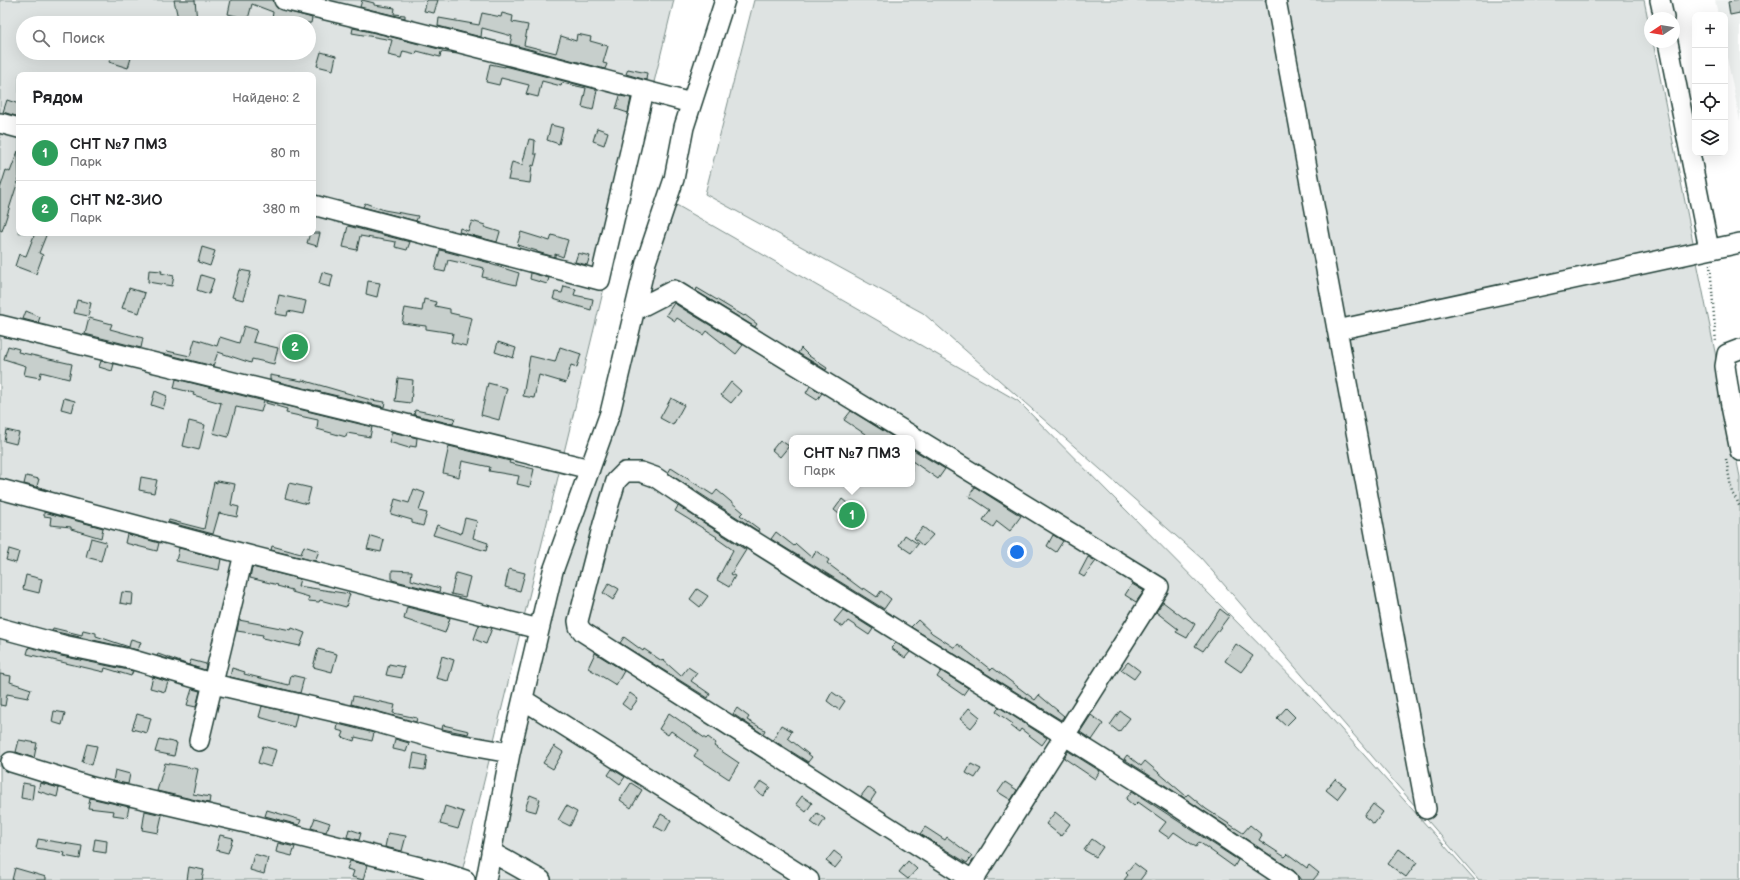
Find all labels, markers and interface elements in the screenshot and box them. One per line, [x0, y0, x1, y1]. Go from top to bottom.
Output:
north arrow [1644, 12, 1680, 48]
map controls [1692, 12, 1728, 156]
button: + [1692, 12, 1728, 48]
search box [16, 16, 316, 60]
icon: search [30, 27, 52, 49]
text: Поиск [62, 29, 105, 48]
button: − [1692, 48, 1728, 84]
button: locate [1692, 84, 1728, 120]
text: Рядом [32, 88, 83, 108]
text: Найдено: 2 [232, 90, 300, 106]
button: layers [1692, 120, 1728, 156]
text: СНТ №7 ПМЗ [70, 135, 167, 154]
text: 1 [42, 145, 48, 161]
text: 80 m [271, 145, 300, 161]
text: Парк [70, 154, 102, 170]
text: СНТ N2-ЗИО [70, 191, 162, 210]
text: 2 [41, 201, 49, 217]
text: 380 m [263, 201, 300, 217]
text: Парк [70, 210, 102, 226]
pin: 2 [282, 332, 308, 362]
popup [789, 435, 915, 487]
text: СНТ №7 ПМЗ [803, 444, 901, 463]
text: Парк [803, 463, 835, 479]
pin: 1 [839, 500, 865, 530]
your location [1007, 542, 1027, 562]

